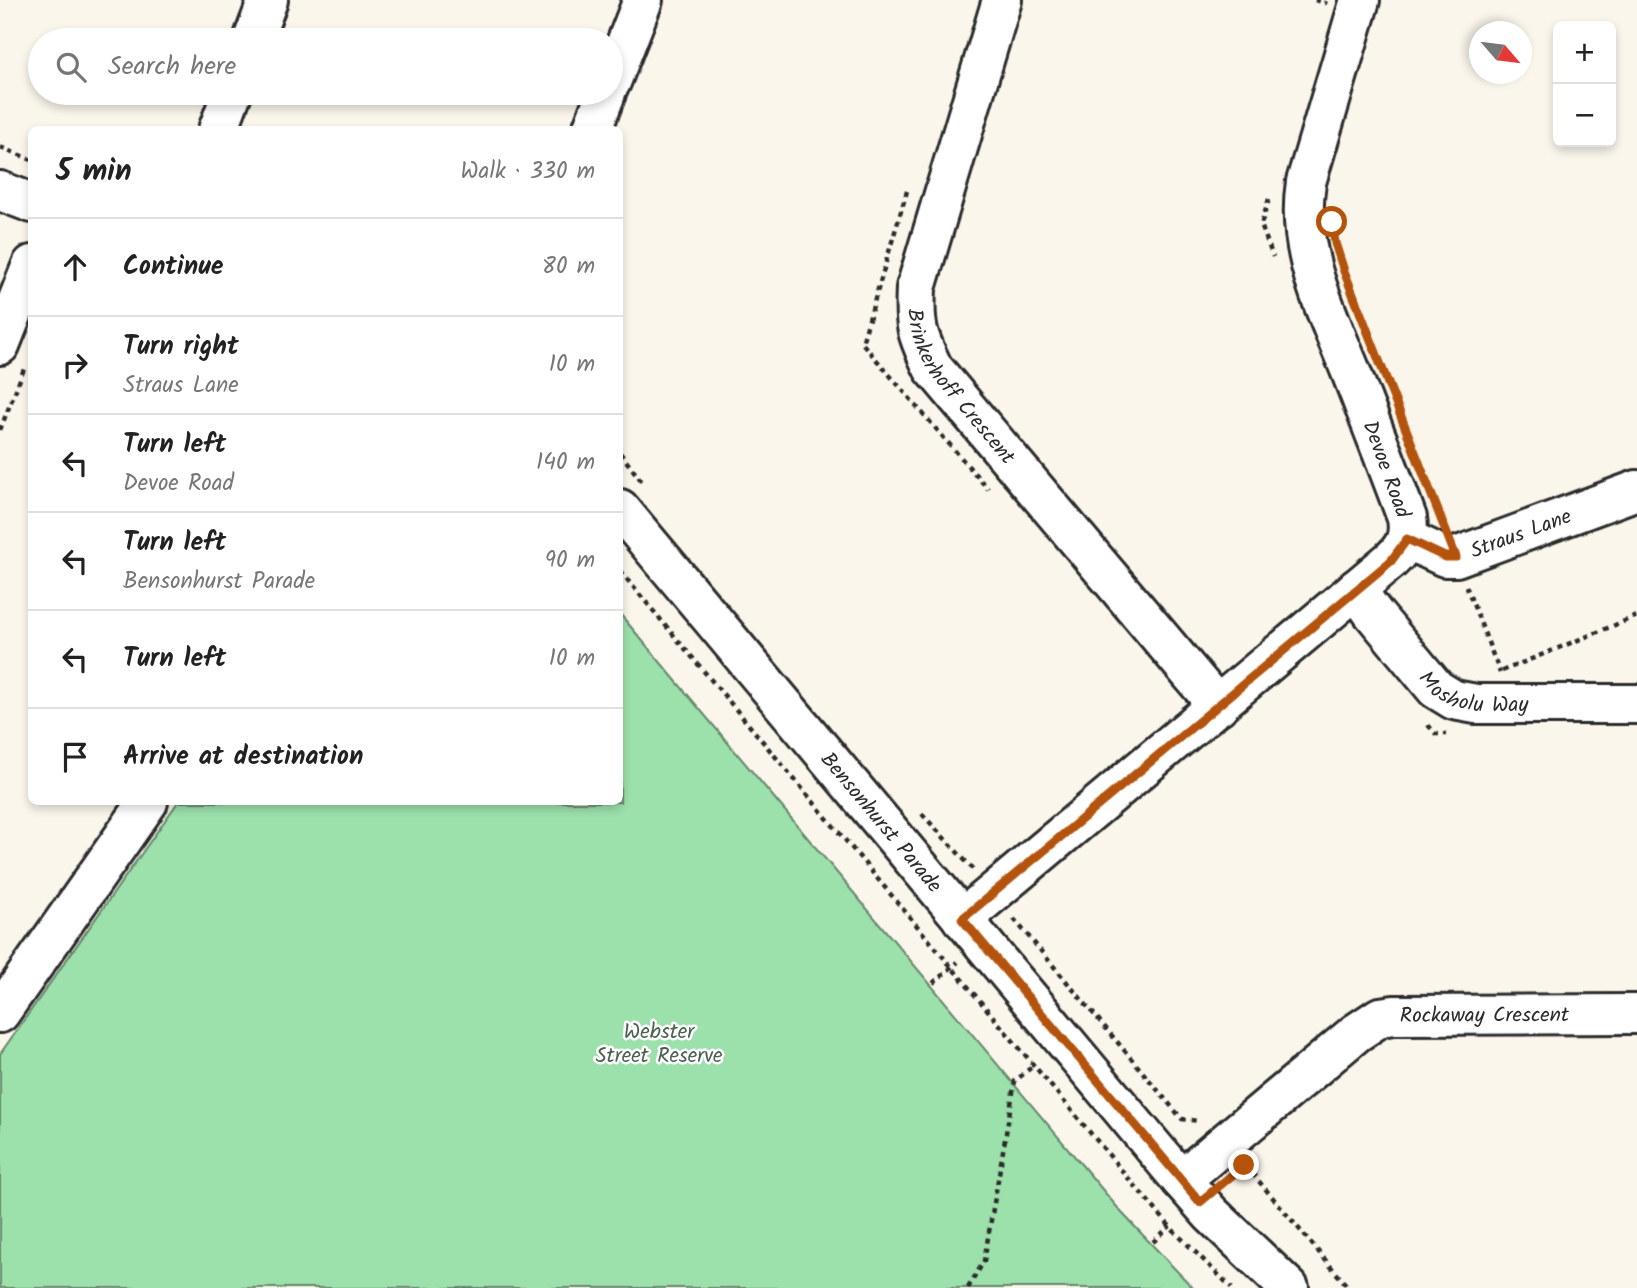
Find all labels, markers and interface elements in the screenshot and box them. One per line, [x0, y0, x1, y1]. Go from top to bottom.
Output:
north arrow [1469, 21, 1532, 84]
map controls [1553, 21, 1616, 147]
button: + [1553, 21, 1616, 84]
search box [28, 28, 623, 105]
text: Search here [108, 46, 236, 88]
icon: search [52, 48, 90, 86]
button: − [1553, 84, 1616, 147]
text: 5 min [56, 148, 132, 196]
text: Walk · 330 m [461, 154, 595, 190]
route start [1316, 206, 1347, 237]
text: Continue [123, 246, 224, 288]
icon: ahead [56, 248, 94, 286]
text: 80 m [542, 249, 595, 285]
street label: Brinkerhoff Crescent [897, 308, 1023, 473]
text: Turn right [123, 326, 239, 368]
icon: right [56, 346, 94, 384]
text: 10 m [549, 347, 595, 383]
text: Straus Lane [123, 368, 239, 404]
street label: Devoe Road [1353, 416, 1419, 523]
text: Turn left [123, 424, 226, 466]
icon: left [56, 444, 94, 482]
text: 140 m [536, 445, 595, 481]
text: Devoe Road [123, 466, 234, 502]
street label: Straus Lane [1466, 500, 1577, 568]
text: Turn left [123, 522, 226, 564]
icon: left [56, 542, 94, 580]
text: 90 m [545, 543, 595, 579]
text: Bensonhurst Parade [123, 564, 315, 600]
text: Turn left [123, 638, 226, 680]
icon: left [56, 640, 94, 678]
text: 10 m [549, 641, 595, 677]
street label: Mosholu Way [1409, 664, 1528, 722]
text: Arrive at destination [123, 736, 363, 778]
icon: arrive [56, 738, 94, 776]
street label: Bensonhurst Parade [812, 745, 950, 901]
street label: Rockaway Crescent [1400, 999, 1570, 1033]
park label: Webster Street Reserve [595, 1016, 723, 1073]
route end [1228, 1149, 1259, 1180]

